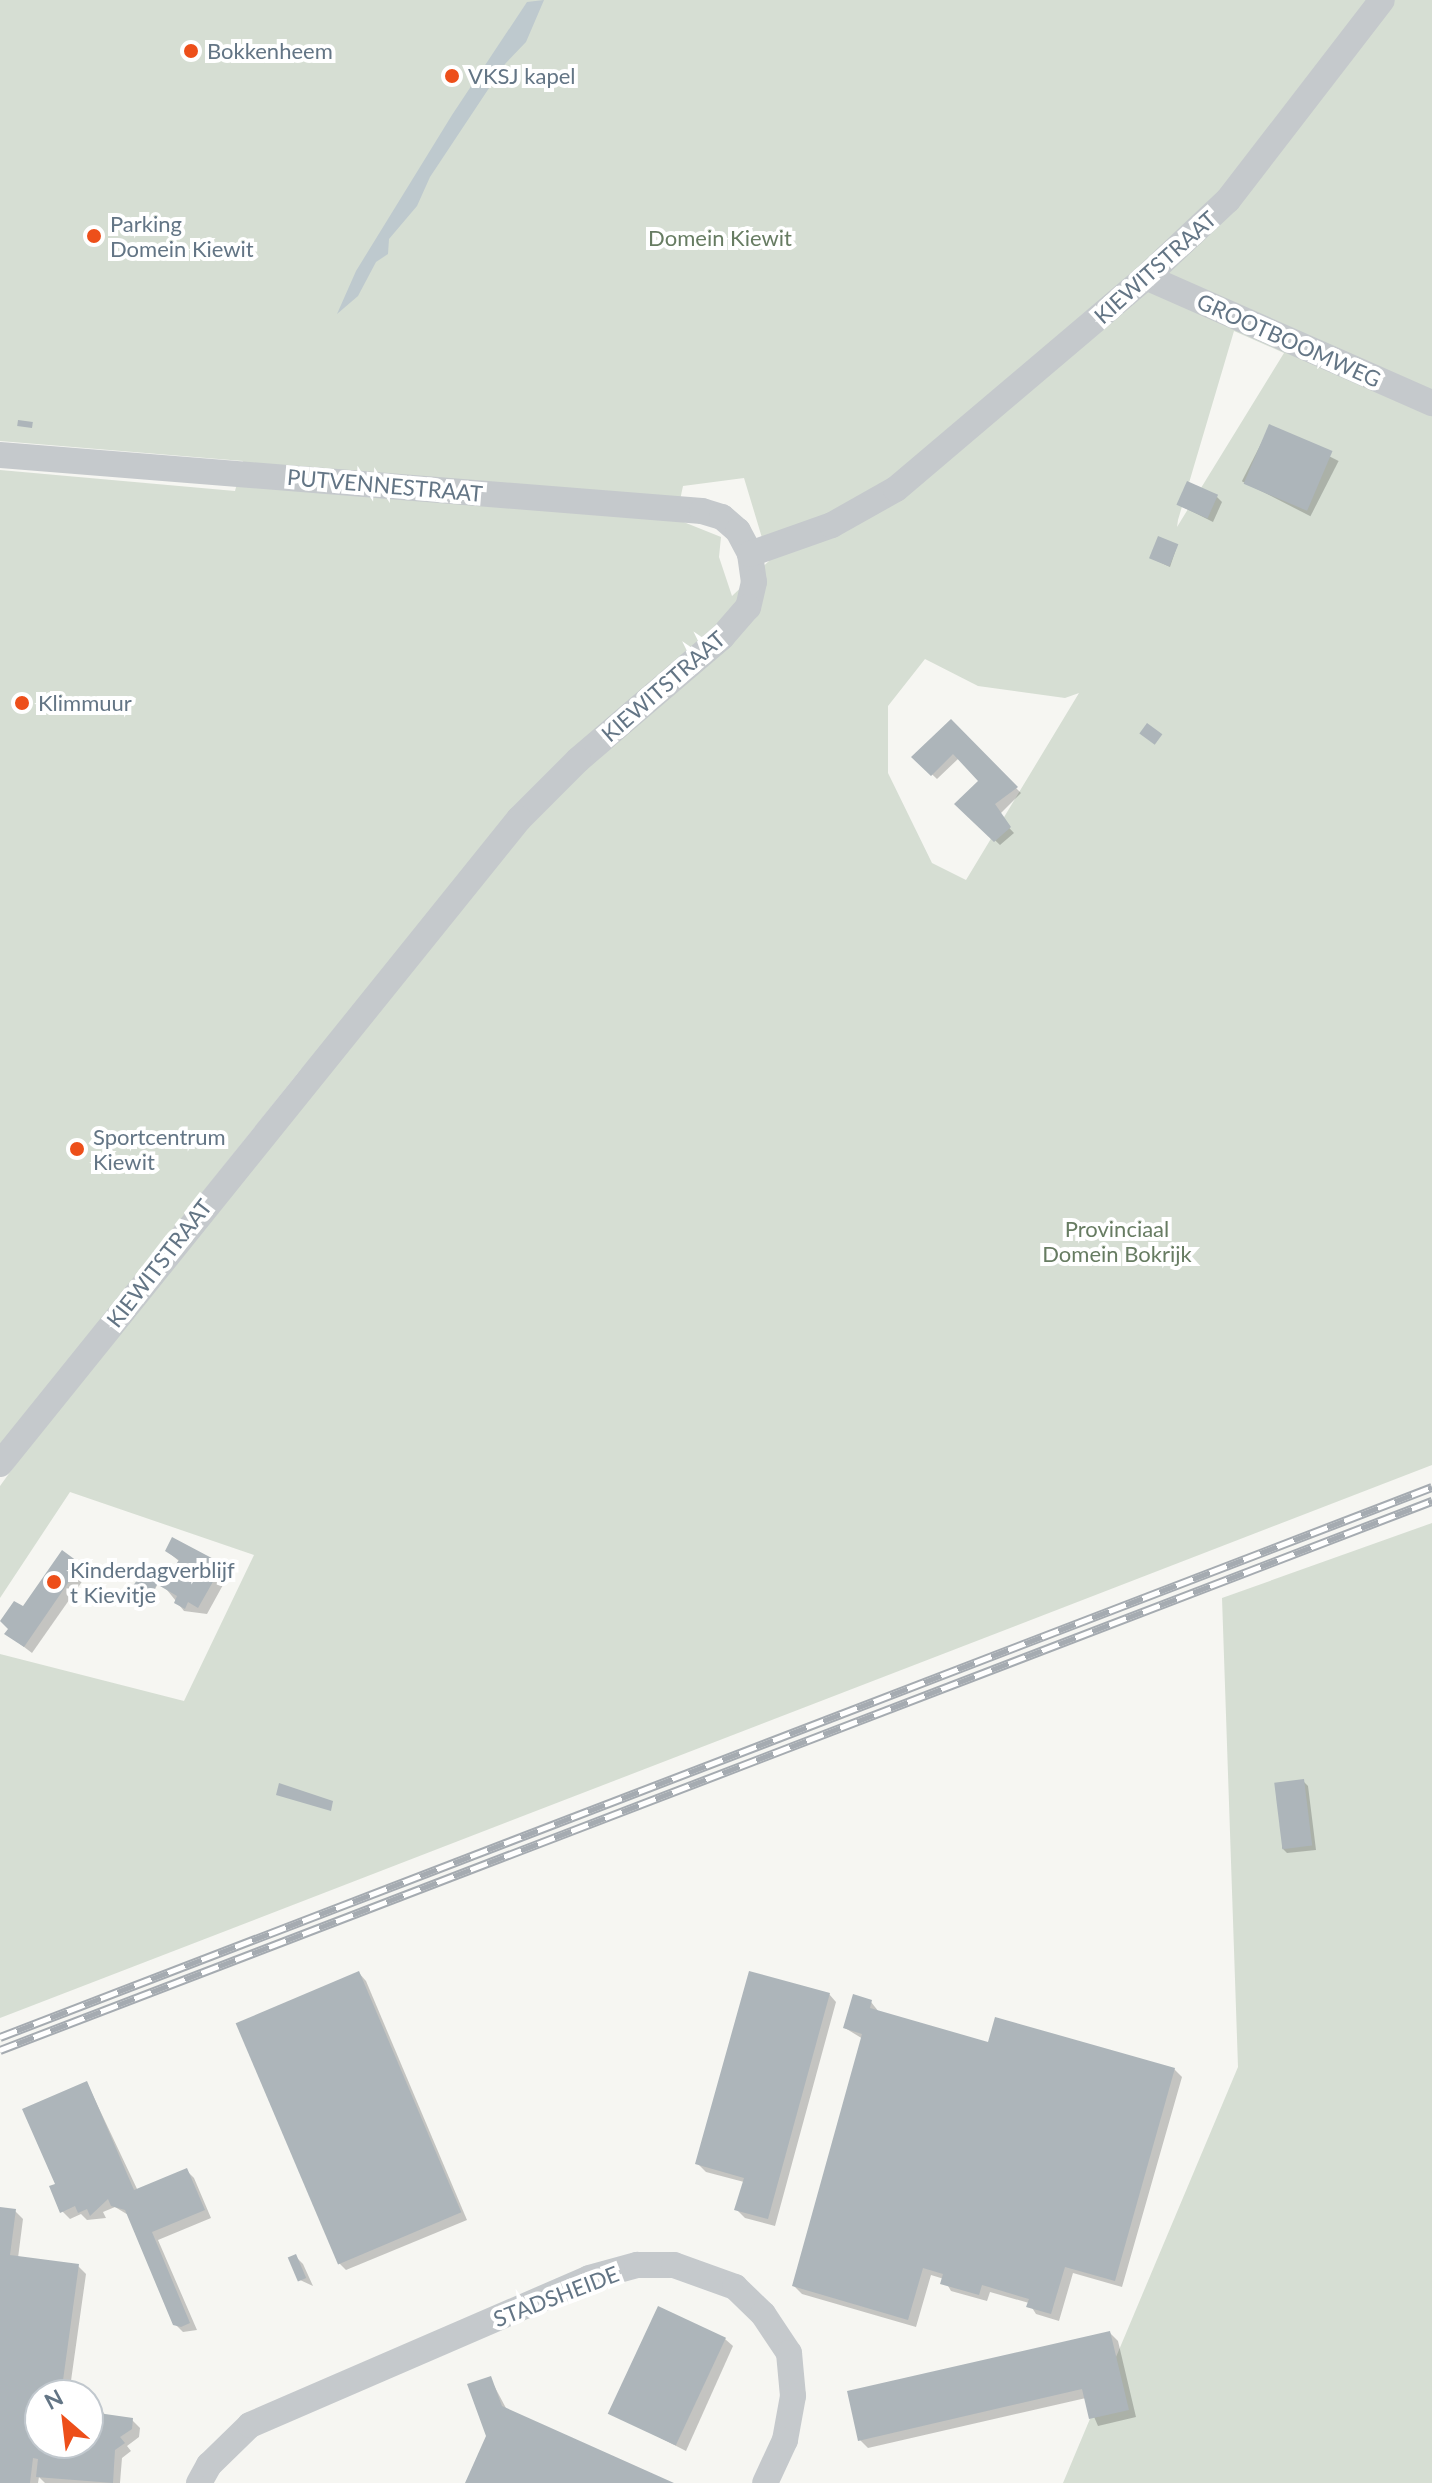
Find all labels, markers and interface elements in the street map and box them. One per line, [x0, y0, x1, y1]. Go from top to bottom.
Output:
place label: Bokkenheem [207, 38, 333, 64]
marker: Bokkenheem [182, 42, 200, 60]
place label: VKSJ kapel [468, 63, 576, 89]
marker: VKSJ kapel [443, 67, 461, 85]
street label: KIEWITSTRAAT [1088, 205, 1222, 329]
place label: Parking Domein Kiewit [110, 210, 254, 262]
park label: Domein Kiewit [648, 225, 792, 251]
marker: Parking Domein Kiewit [85, 227, 103, 245]
street label: GROOTBOOMWEG [1193, 288, 1385, 392]
street label: PUTVENNESTRAAT [286, 463, 484, 507]
street label: KIEWITSTRAAT [596, 625, 730, 747]
place label: Klimmuur [38, 690, 132, 716]
marker: Klimmuur [13, 694, 31, 712]
place label: Sportcentrum Kiewit [93, 1123, 226, 1174]
marker: Sportcentrum Kiewit [68, 1140, 86, 1158]
street label: KIEWITSTRAAT [101, 1194, 217, 1332]
park label: Provinciaal Domein Bokrijk [1042, 1215, 1192, 1266]
place label: Kinderdagverblijf t Kievitje [70, 1556, 235, 1608]
marker: Kinderdagverblijf t Kievitje [45, 1573, 63, 1591]
street label: STADSHEIDE [490, 2260, 622, 2332]
north arrow [24, 2379, 104, 2459]
text: N [40, 2383, 67, 2415]

